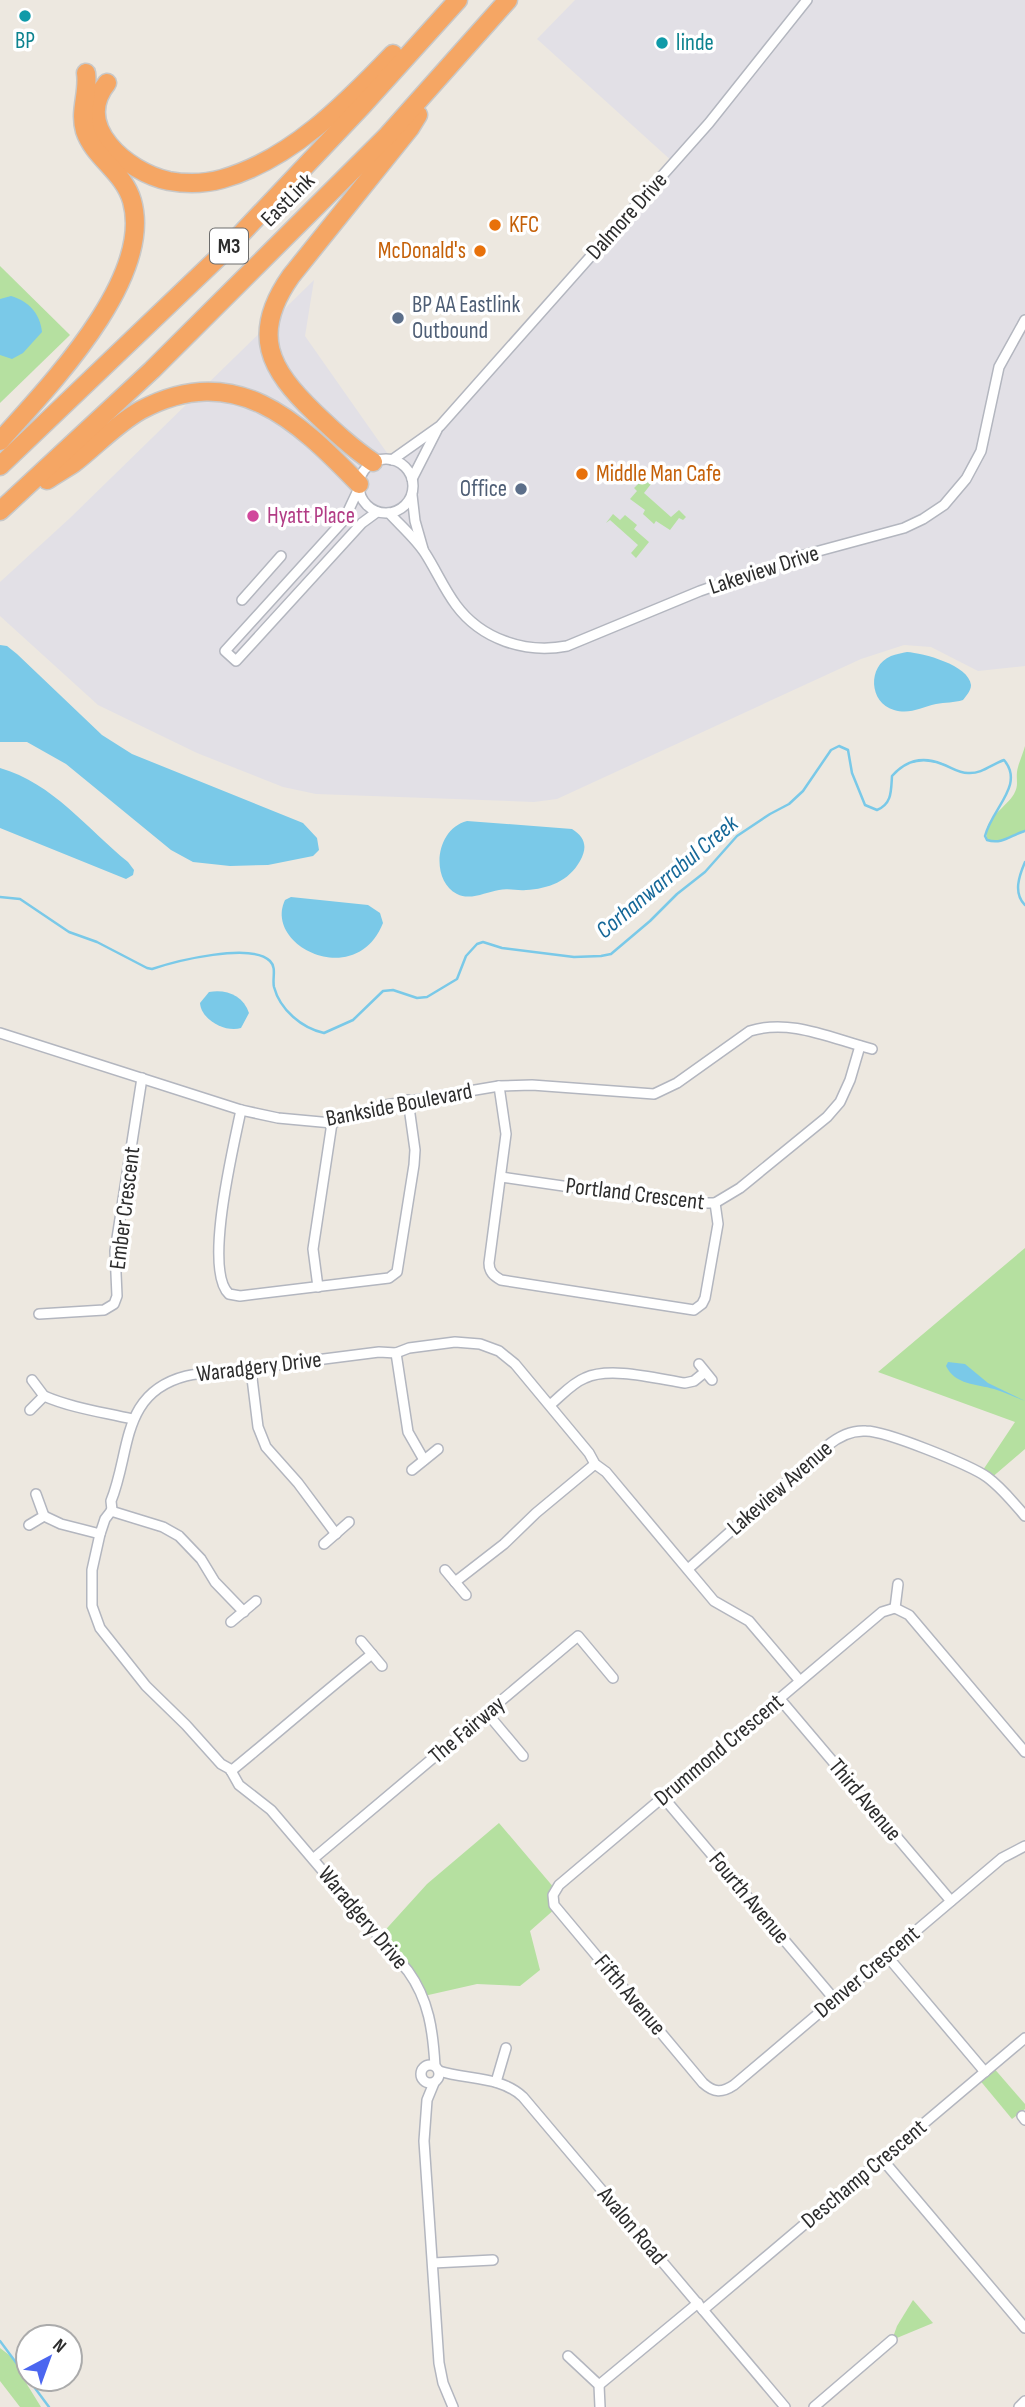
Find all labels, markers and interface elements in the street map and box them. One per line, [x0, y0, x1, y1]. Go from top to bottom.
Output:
marker: BP [17, 8, 33, 24]
place label: BP [15, 27, 35, 55]
place label: linde [676, 29, 714, 57]
marker: linde [654, 35, 670, 51]
street label: EastLink [255, 167, 321, 233]
street label: Dalmore Drive [580, 167, 674, 265]
place label: KFC [509, 211, 539, 239]
marker: KFC [487, 217, 503, 233]
road number: M3 [210, 229, 248, 264]
place label: McDonald's [378, 237, 466, 265]
marker: McDonald's [472, 243, 488, 259]
place label: BP AA Eastlink Outbound [412, 291, 520, 345]
marker: BP AA Eastlink Outbound [390, 310, 406, 326]
place label: Middle Man Cafe [596, 460, 721, 488]
marker: Middle Man Cafe [574, 466, 590, 482]
place label: Office [460, 475, 507, 503]
marker: Office [513, 481, 529, 497]
place label: Hyatt Place [267, 502, 355, 530]
marker: Hyatt Place [245, 508, 261, 524]
street label: Lakeview Drive [705, 539, 823, 601]
water label: Corhanwarrabul Creek [590, 809, 745, 945]
street label: Bankside Boulevard [323, 1077, 475, 1133]
street label: Ember Crescent [104, 1145, 146, 1271]
street label: Portland Crescent [564, 1172, 706, 1216]
street label: Waradgery Drive [195, 1345, 323, 1389]
street label: Lakeview Avenue [722, 1435, 838, 1541]
street label: Drummond Crescent [649, 1688, 789, 1812]
street label: The Fairway [423, 1690, 511, 1770]
street label: Third Avenue [822, 1753, 908, 1847]
street label: Fourth Avenue [703, 1846, 795, 1950]
street label: Waradgery Drive [312, 1861, 414, 1975]
street label: Denver Crescent [809, 1920, 925, 2024]
street label: Fifth Avenue [588, 1949, 672, 2041]
street label: Deschamp Crescent [796, 2114, 932, 2234]
street label: Avalon Road [591, 2181, 672, 2270]
north arrow [14, 2323, 84, 2393]
text: N [48, 2334, 71, 2358]

